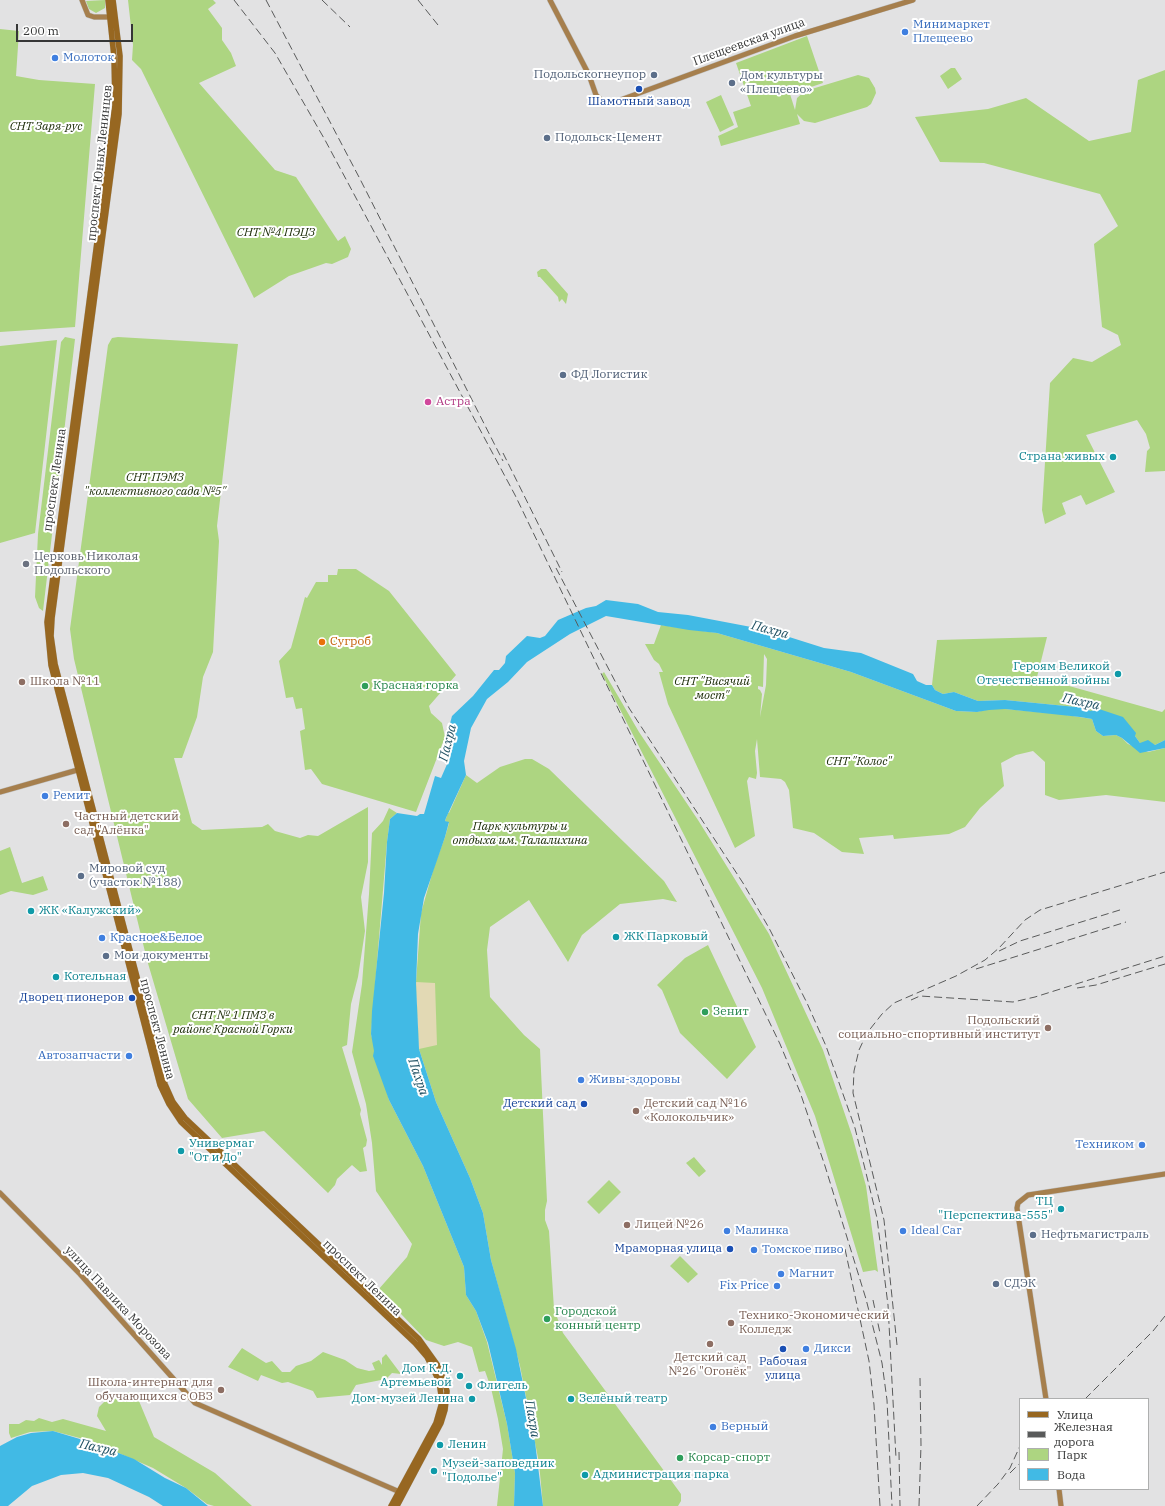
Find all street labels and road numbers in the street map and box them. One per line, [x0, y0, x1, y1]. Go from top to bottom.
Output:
street label: Плещеевская улица [691, 15, 807, 69]
street label: проспект Юных Ленинцев [85, 84, 115, 242]
street label: проспект Ленина [41, 428, 69, 532]
street label: проспект Ленина [137, 977, 177, 1081]
street label: проспект Ленина [320, 1237, 404, 1319]
street label: улица Павлика Морозова [62, 1243, 174, 1363]

